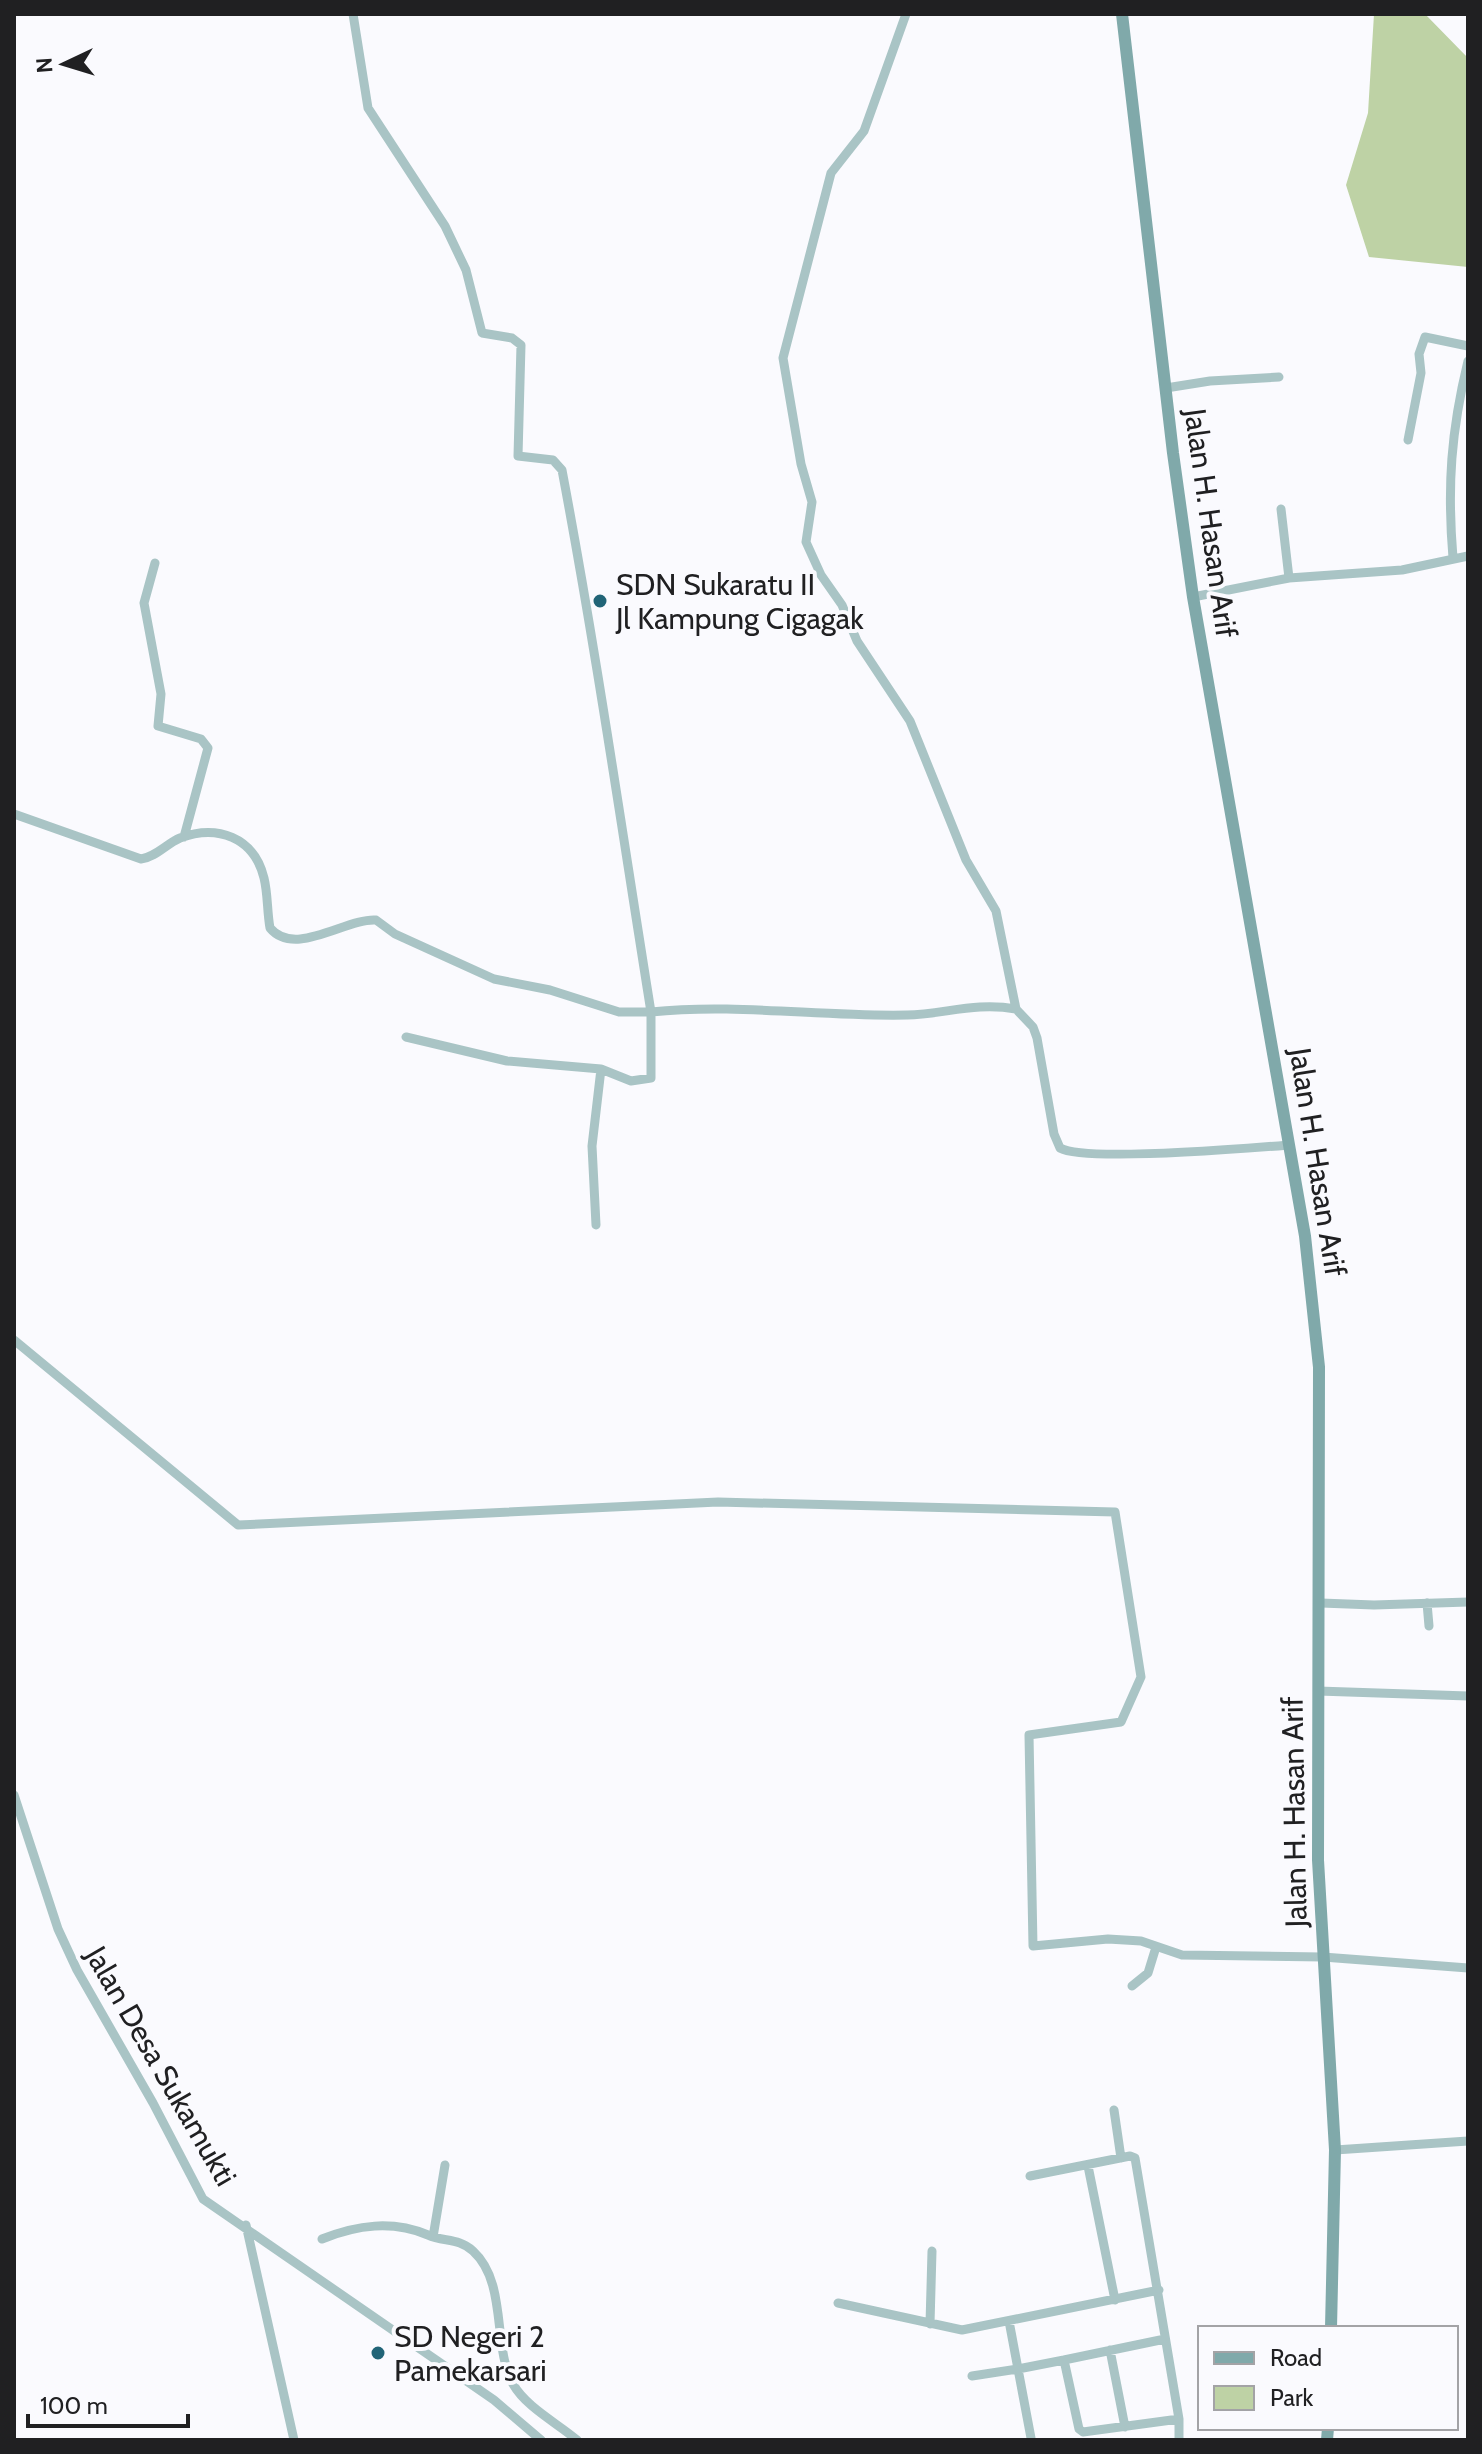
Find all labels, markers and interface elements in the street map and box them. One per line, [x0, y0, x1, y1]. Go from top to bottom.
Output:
north arrow [24, 24, 104, 104]
text: N [31, 57, 59, 74]
street label: Jalan H. Hasan Arif [1176, 405, 1245, 640]
place label: SDN Sukaratu II Jl Kampung Cigagak [615, 566, 864, 637]
marker: SDN Sukaratu II Jl Kampung Cigagak [591, 592, 609, 610]
street label: Jalan H. Hasan Arif [1282, 1044, 1354, 1279]
street label: Jalan H. Hasan Arif [1273, 1696, 1315, 1929]
street label: Jalan Desa Sukamukti [77, 1939, 245, 2192]
place label: SD Negeri 2 Pamekarsari [394, 2318, 547, 2389]
legend [1198, 2326, 1458, 2430]
text: Road [1270, 2343, 1322, 2372]
marker: SD Negeri 2 Pamekarsari [369, 2344, 387, 2362]
scale bar [28, 2378, 188, 2428]
text: Park [1270, 2383, 1313, 2412]
text: 100 m [40, 2391, 108, 2420]

